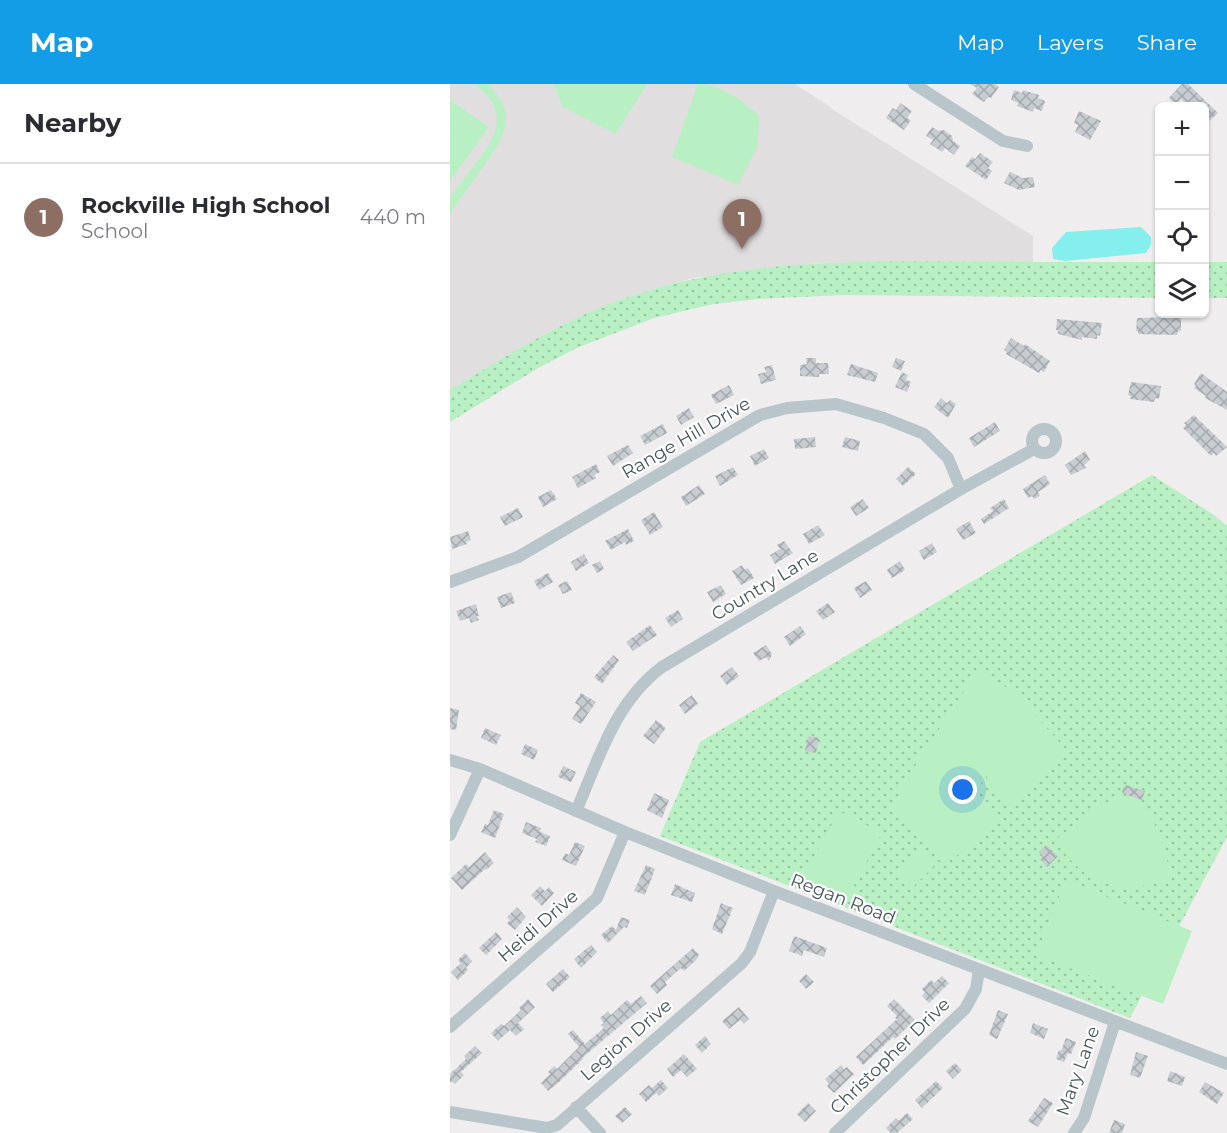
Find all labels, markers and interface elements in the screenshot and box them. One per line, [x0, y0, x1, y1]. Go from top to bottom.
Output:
text: Map [30, 25, 93, 59]
text: Map [957, 30, 1004, 55]
text: Layers [1037, 30, 1104, 55]
text: Share [1137, 30, 1197, 55]
map controls [1155, 102, 1209, 318]
button: + [1155, 102, 1209, 156]
text: Nearby [24, 107, 121, 139]
button: − [1155, 156, 1209, 210]
text: Rockville High School [81, 192, 330, 219]
pin: 1 [722, 200, 762, 249]
text: 1 [40, 205, 47, 229]
text: 440 m [360, 205, 426, 229]
button: locate [1155, 210, 1209, 264]
text: School [81, 219, 148, 243]
button: layers [1155, 264, 1209, 318]
street label: Range Hill Drive [618, 392, 754, 484]
street label: Country Lane [707, 544, 823, 626]
your location [948, 775, 977, 804]
street label: Regan Road [787, 869, 899, 929]
street label: Heidi Drive [493, 885, 583, 967]
street label: Christopher Drive [825, 993, 955, 1119]
street label: Legion Drive [576, 994, 676, 1086]
street label: Mary Lane [1052, 1023, 1104, 1119]

